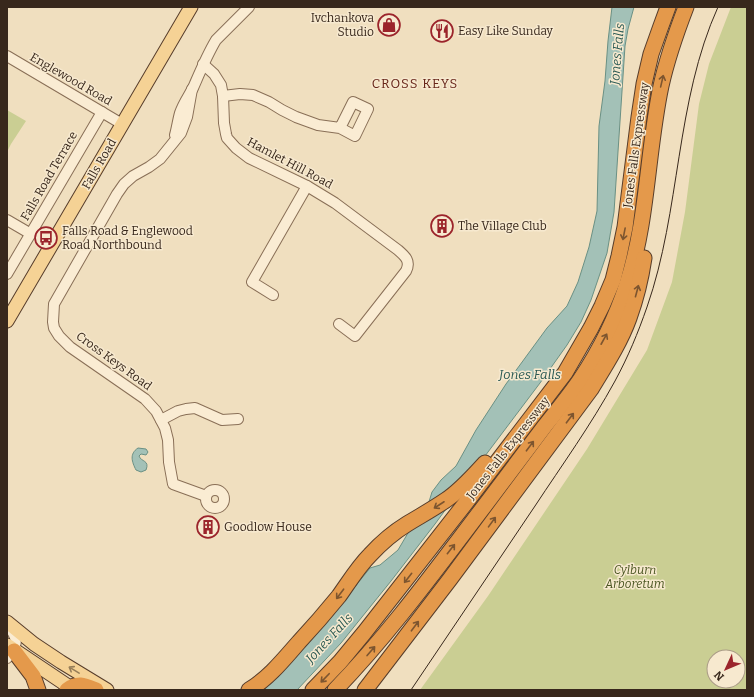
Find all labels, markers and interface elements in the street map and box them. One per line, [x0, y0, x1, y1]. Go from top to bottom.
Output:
place label: Ivchankova Studio [311, 11, 374, 39]
shop icon: Ivchankova Studio [376, 12, 402, 38]
restaurant icon: Easy Like Sunday [429, 18, 455, 44]
water label: Jones Falls [607, 23, 627, 86]
place label: Easy Like Sunday [458, 24, 554, 38]
street label: Englewood Road [28, 50, 114, 108]
one-way arrow [658, 75, 666, 88]
district label: CROSS KEYS [372, 76, 458, 91]
street label: Jones Falls Expressway [620, 81, 652, 210]
street label: Falls Road Terrace [18, 129, 80, 223]
street label: Hamlet Hill Road [245, 135, 335, 191]
street label: Falls Road [79, 136, 119, 192]
building icon: The Village Club [429, 213, 455, 239]
place label: The Village Club [458, 219, 547, 233]
place label: Falls Road & Englewood Road Northbound [62, 224, 193, 252]
bus stop icon: Falls Road & Englewood Road Northbound [33, 225, 59, 251]
one-way arrow [619, 227, 627, 240]
one-way arrow [634, 285, 641, 298]
street label: Cross Keys Road [74, 329, 154, 393]
one-way arrow [601, 333, 609, 345]
water label: Jones Falls [498, 367, 561, 382]
street label: Jones Falls Expressway [463, 393, 553, 503]
one-way arrow [566, 412, 574, 423]
one-way arrow [526, 440, 535, 451]
one-way arrow [434, 501, 445, 509]
building icon: Goodlow House [195, 514, 221, 540]
one-way arrow [488, 516, 496, 527]
place label: Goodlow House [224, 520, 312, 534]
one-way arrow [447, 543, 456, 554]
park label: Cylburn Arboretum [604, 563, 665, 591]
one-way arrow [403, 572, 412, 583]
one-way arrow [336, 588, 344, 599]
water label: Jones Falls [302, 610, 356, 666]
one-way arrow [410, 621, 419, 632]
one-way arrow [366, 646, 376, 656]
north arrow [706, 649, 746, 689]
one-way arrow [68, 665, 80, 673]
text: N [711, 668, 727, 683]
one-way arrow [320, 673, 330, 683]

